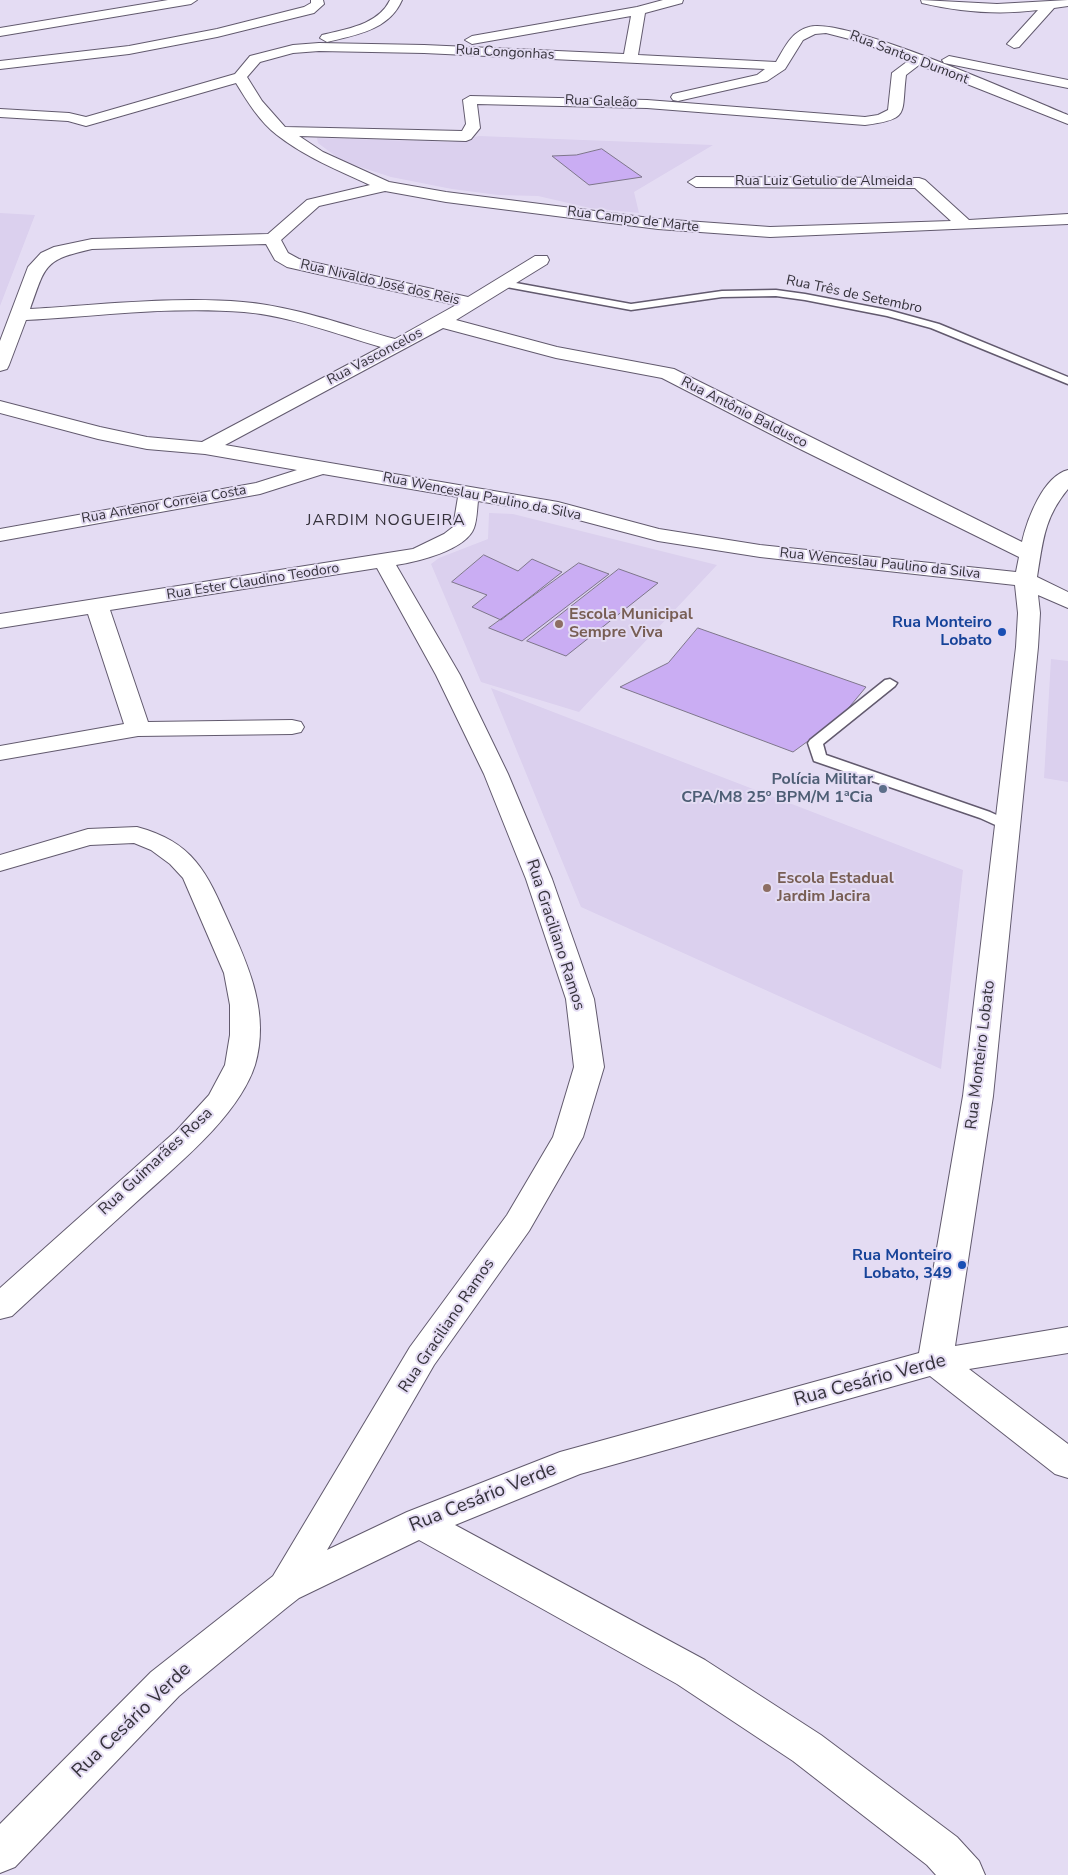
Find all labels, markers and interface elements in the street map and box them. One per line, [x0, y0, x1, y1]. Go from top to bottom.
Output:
street label: Rua Santos Dumont [847, 28, 971, 88]
street label: Rua Congonhas [455, 42, 555, 64]
street label: Rua Galeão [564, 92, 638, 112]
street label: Rua Luiz Getulio de Almeida [735, 174, 913, 190]
street label: Rua Campo de Marte [566, 204, 700, 236]
street label: Rua Nivaldo José dos Reis [299, 256, 461, 310]
street label: Rua Três de Setembro [784, 272, 924, 318]
street label: Rua Vasconcelos [324, 325, 426, 389]
street label: Rua Antônio Baldusco [678, 374, 810, 452]
street label: Rua Wenceslau Paulino da Silva [381, 470, 583, 524]
street label: Rua Antenor Correia Costa [80, 482, 248, 528]
district label: JARDIM NOGUEIRA [304, 511, 468, 531]
street label: Rua Wenceslau Paulino da Silva [779, 545, 981, 583]
street label: Rua Ester Claudino Teodoro [165, 560, 341, 604]
place label: Escola Municipal Sempre Viva [569, 605, 693, 643]
place label: Rua Monteiro Lobato [892, 613, 992, 651]
marker: Escola Municipal Sempre Viva [553, 618, 565, 630]
marker: Rua Monteiro Lobato [996, 626, 1008, 638]
place label: Polícia Militar CPA/M8 25º BPM/M 1ªCia [681, 770, 873, 808]
marker: Polícia Militar CPA/M8 25º BPM/M 1ªCia [877, 783, 889, 795]
street label: Rua Graciliano Ramos [522, 857, 588, 1013]
place label: Escola Estadual Jardim Jacira [777, 869, 894, 907]
marker: Escola Estadual Jardim Jacira [761, 882, 773, 894]
street label: Rua Monteiro Lobato [962, 979, 1000, 1131]
street label: Rua Guimarães Rosa [95, 1104, 217, 1220]
place label: Rua Monteiro Lobato, 349 [852, 1246, 952, 1284]
street label: Rua Graciliano Ramos [395, 1255, 499, 1397]
marker: Rua Monteiro Lobato, 349 [956, 1259, 968, 1271]
street label: Rua Cesário Verde [792, 1350, 948, 1412]
street label: Rua Cesário Verde [406, 1458, 560, 1538]
street label: Rua Cesário Verde [68, 1658, 196, 1784]

